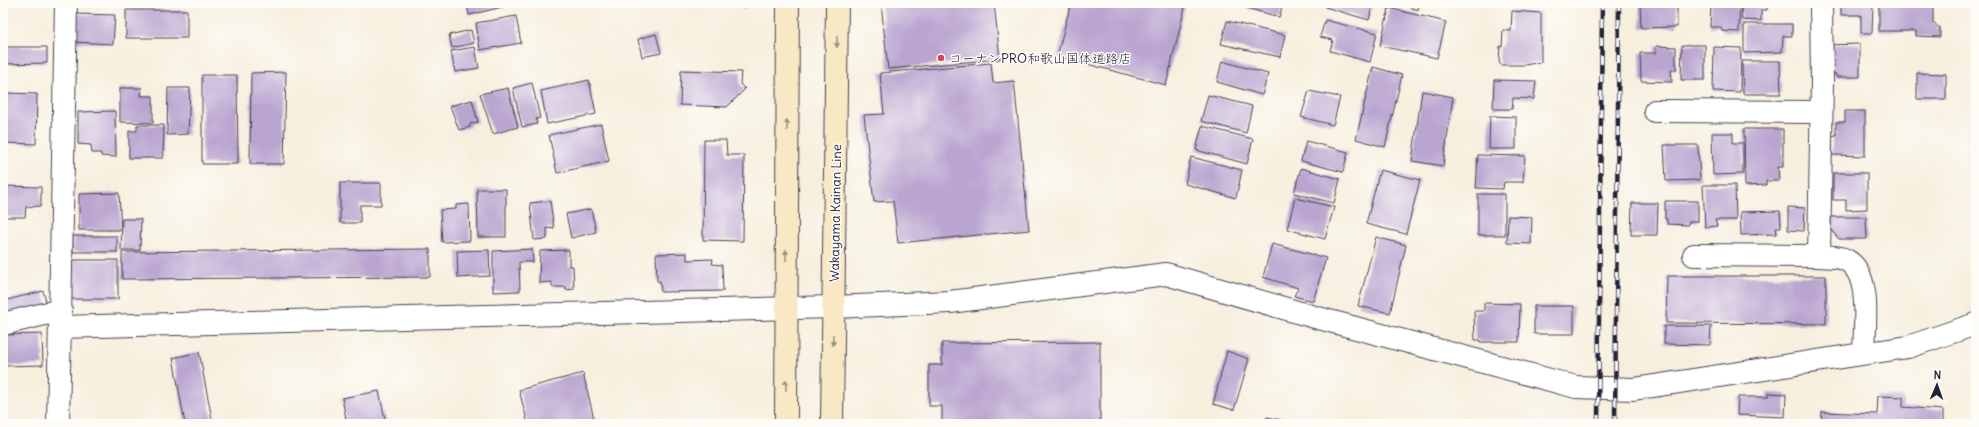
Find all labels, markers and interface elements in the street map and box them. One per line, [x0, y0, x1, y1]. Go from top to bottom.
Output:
one-way arrow [834, 36, 840, 49]
place label: コーナンPRO和歌山国体道路店 [949, 50, 1131, 67]
marker: コーナンPRO和歌山国体道路店 [936, 53, 946, 63]
one-way arrow [784, 118, 790, 131]
street label: Wakayama Kainan Line [826, 144, 845, 282]
one-way arrow [783, 248, 789, 261]
one-way arrow [830, 334, 836, 347]
north arrow [1917, 365, 1957, 405]
text: N [1933, 368, 1941, 382]
one-way arrow [783, 378, 789, 391]

